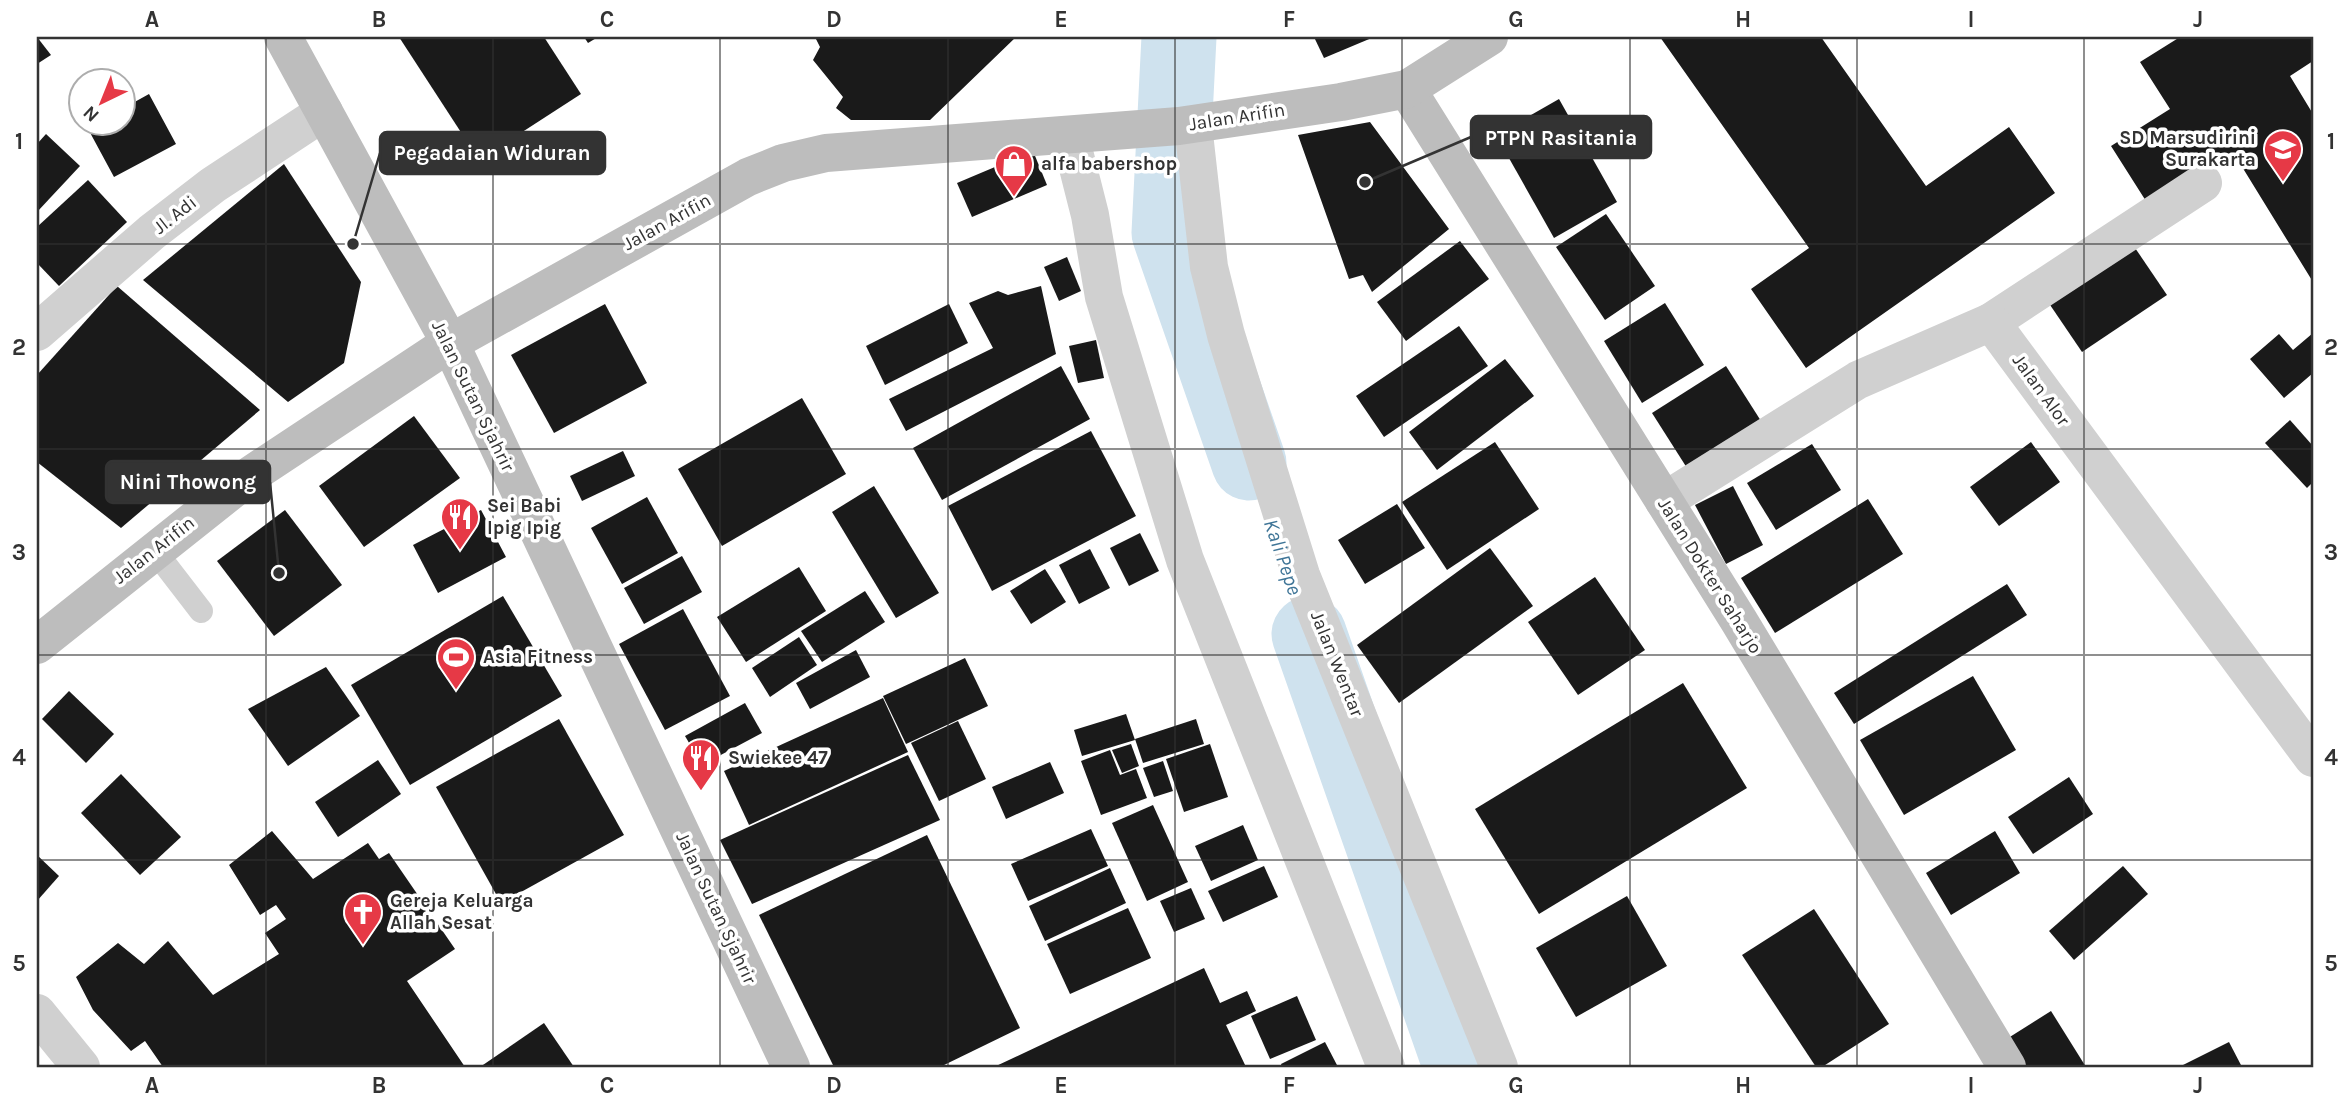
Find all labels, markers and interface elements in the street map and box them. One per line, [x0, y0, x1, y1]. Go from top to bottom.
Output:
text: A [145, 6, 159, 33]
text: B [372, 6, 386, 33]
text: C [600, 6, 614, 33]
text: D [826, 6, 842, 33]
text: E [1054, 6, 1068, 33]
text: F [1283, 6, 1295, 33]
text: G [1508, 6, 1524, 33]
text: H [1735, 6, 1751, 33]
text: I [1967, 6, 1975, 33]
text: J [2193, 6, 2203, 33]
north arrow [66, 66, 136, 136]
street label: Jalan Arifin [1187, 99, 1287, 135]
text: N [79, 101, 104, 126]
callout: PTPN Rasitania [1471, 116, 1651, 158]
text: PTPN Rasitania [1485, 126, 1637, 150]
place label: SD Marsudirini Surakarta [2119, 127, 2256, 171]
text: 1 [15, 128, 23, 155]
school or university icon: SD Marsudirini Surakarta [2262, 128, 2304, 183]
text: 1 [2327, 128, 2335, 155]
callout: Pegadaian Widuran [380, 132, 605, 174]
text: Pegadaian Widuran [393, 141, 591, 165]
shop icon: alfa babershop [993, 143, 1035, 198]
place label: alfa babershop [1041, 153, 1177, 175]
street label: Jalan Arifin [619, 189, 715, 255]
street label: Jl. Adi [149, 191, 201, 239]
street label: Jalan Sutan Sjahrir [427, 317, 519, 475]
text: 2 [12, 334, 26, 361]
text: 2 [2324, 334, 2338, 361]
street label: Jalan Alor [2008, 350, 2074, 430]
callout: Nini Thowong [106, 461, 270, 503]
text: Nini Thowong [120, 470, 256, 494]
street label: Jalan Dokter Saharjo [1653, 494, 1767, 658]
place label: Sei Babi Ipig Ipig [487, 495, 562, 539]
restaurant icon: Sei Babi Ipig Ipig [439, 496, 481, 551]
street label: Jalan Arifin [109, 511, 199, 589]
water label: Kali Pepe [1259, 516, 1307, 598]
text: 3 [12, 539, 26, 566]
text: 3 [2324, 539, 2338, 566]
street label: Jalan Wentar [1306, 608, 1368, 720]
sports icon: Asia Fitness [435, 636, 477, 691]
place label: Asia Fitness [483, 646, 593, 668]
restaurant icon: Swiekee 47 [680, 737, 722, 792]
text: 4 [12, 744, 26, 771]
text: 4 [2324, 744, 2338, 771]
place label: Swiekee 47 [728, 747, 828, 769]
street label: Jalan Sutan Sjahrir [671, 828, 761, 988]
place label: Gereja Keluarga Allah Sesat [390, 890, 534, 934]
church icon: Gereja Keluarga Allah Sesat [342, 891, 384, 946]
text: 5 [12, 950, 26, 977]
text: 5 [2324, 950, 2338, 977]
text: A [145, 1072, 159, 1099]
text: B [372, 1072, 386, 1099]
text: C [600, 1072, 614, 1099]
text: D [826, 1072, 842, 1099]
text: E [1054, 1072, 1068, 1099]
text: F [1283, 1072, 1295, 1099]
text: G [1508, 1072, 1524, 1099]
text: H [1735, 1072, 1751, 1099]
text: I [1967, 1072, 1975, 1099]
text: J [2193, 1072, 2203, 1099]

